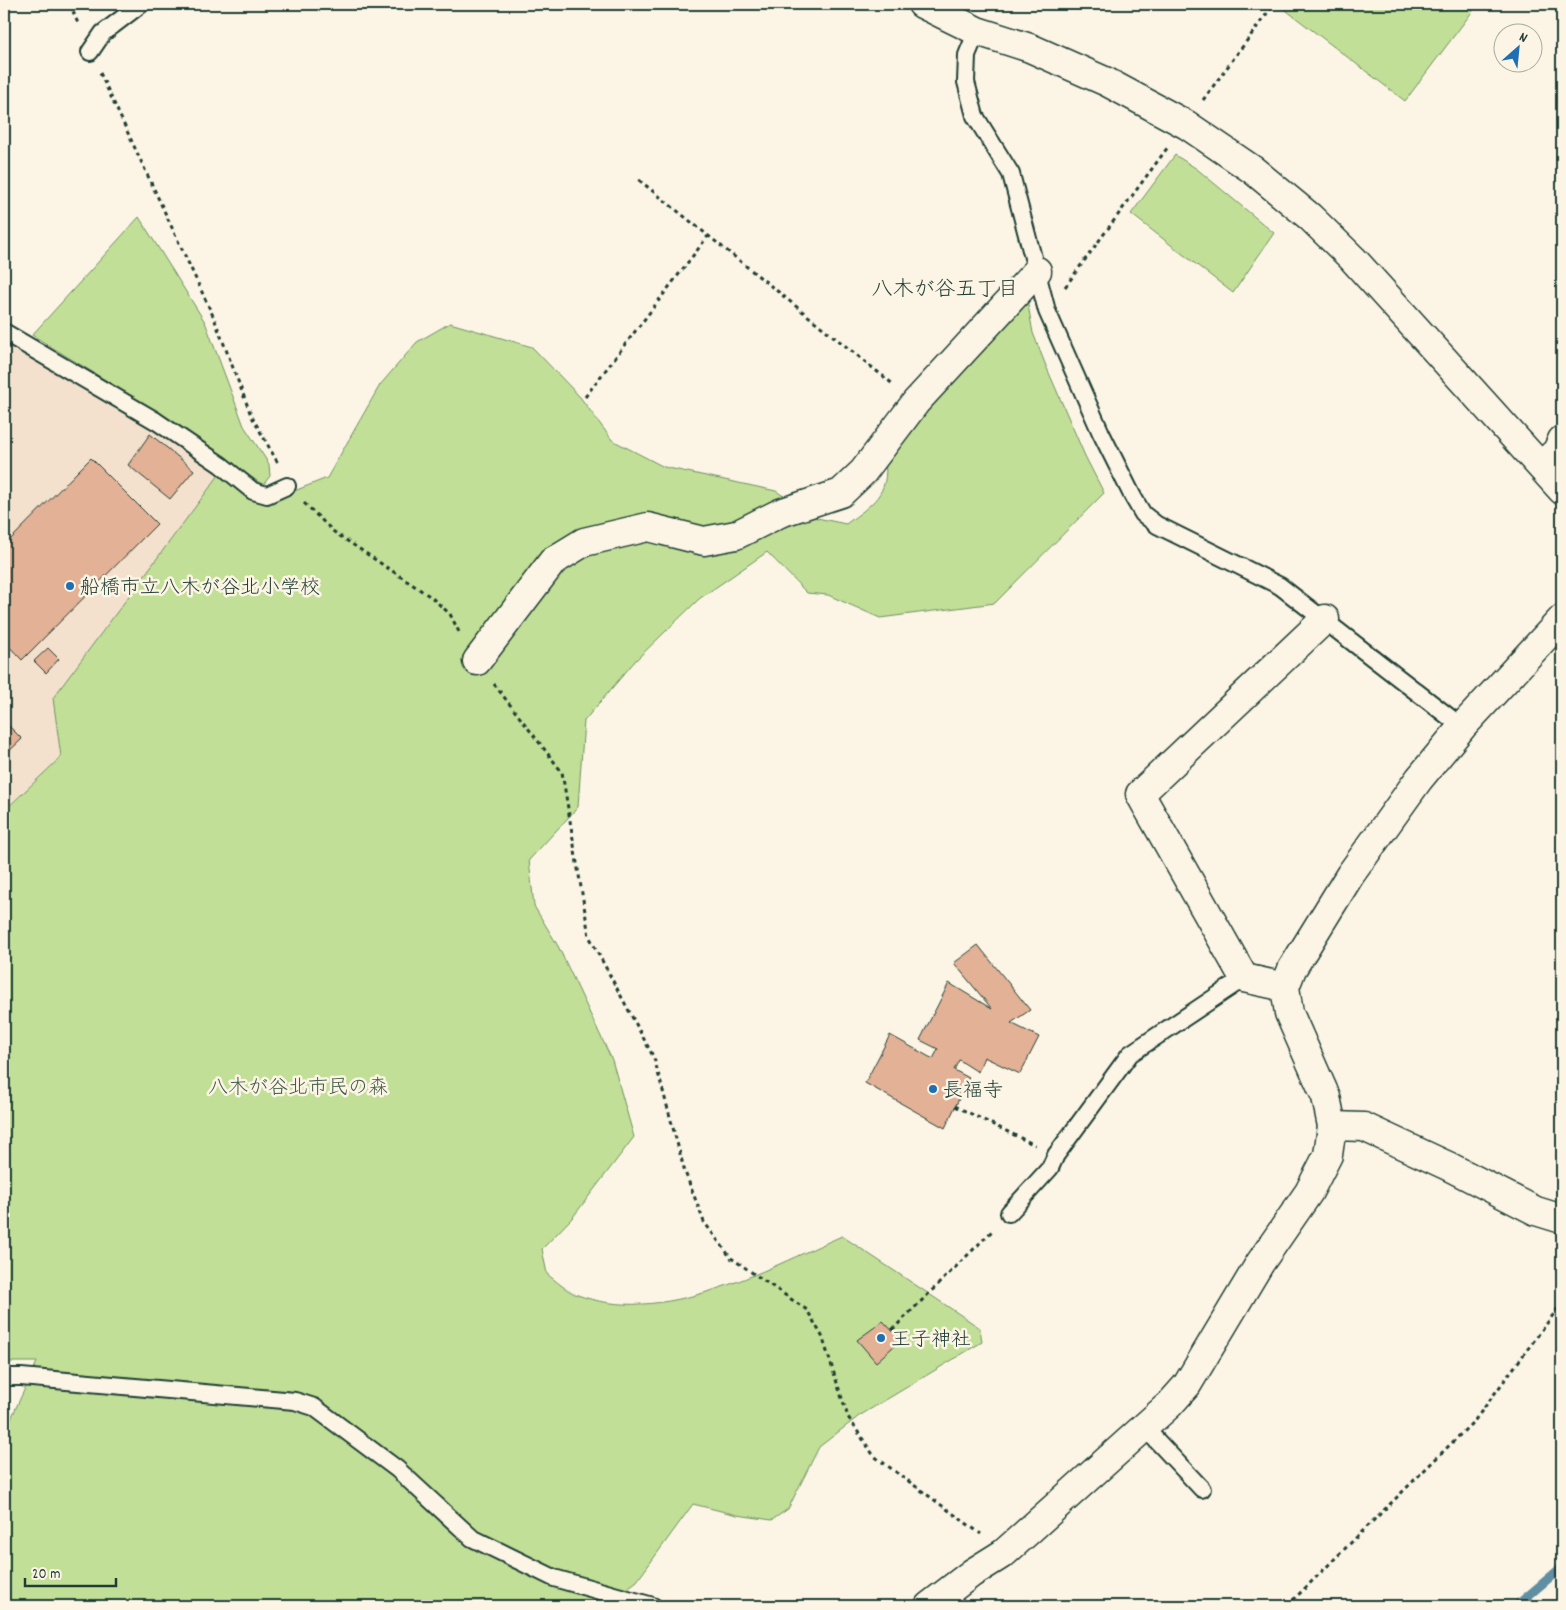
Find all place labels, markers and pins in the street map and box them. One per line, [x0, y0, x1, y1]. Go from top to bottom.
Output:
place label: 船橋市立八木が谷北小学校 [80, 575, 320, 603]
marker: 船橋市立八木が谷北小学校 [64, 580, 76, 592]
place label: 長福寺 [943, 1078, 1003, 1106]
marker: 長福寺 [927, 1083, 939, 1095]
place label: 王子神社 [891, 1327, 971, 1355]
marker: 王子神社 [875, 1332, 887, 1344]

